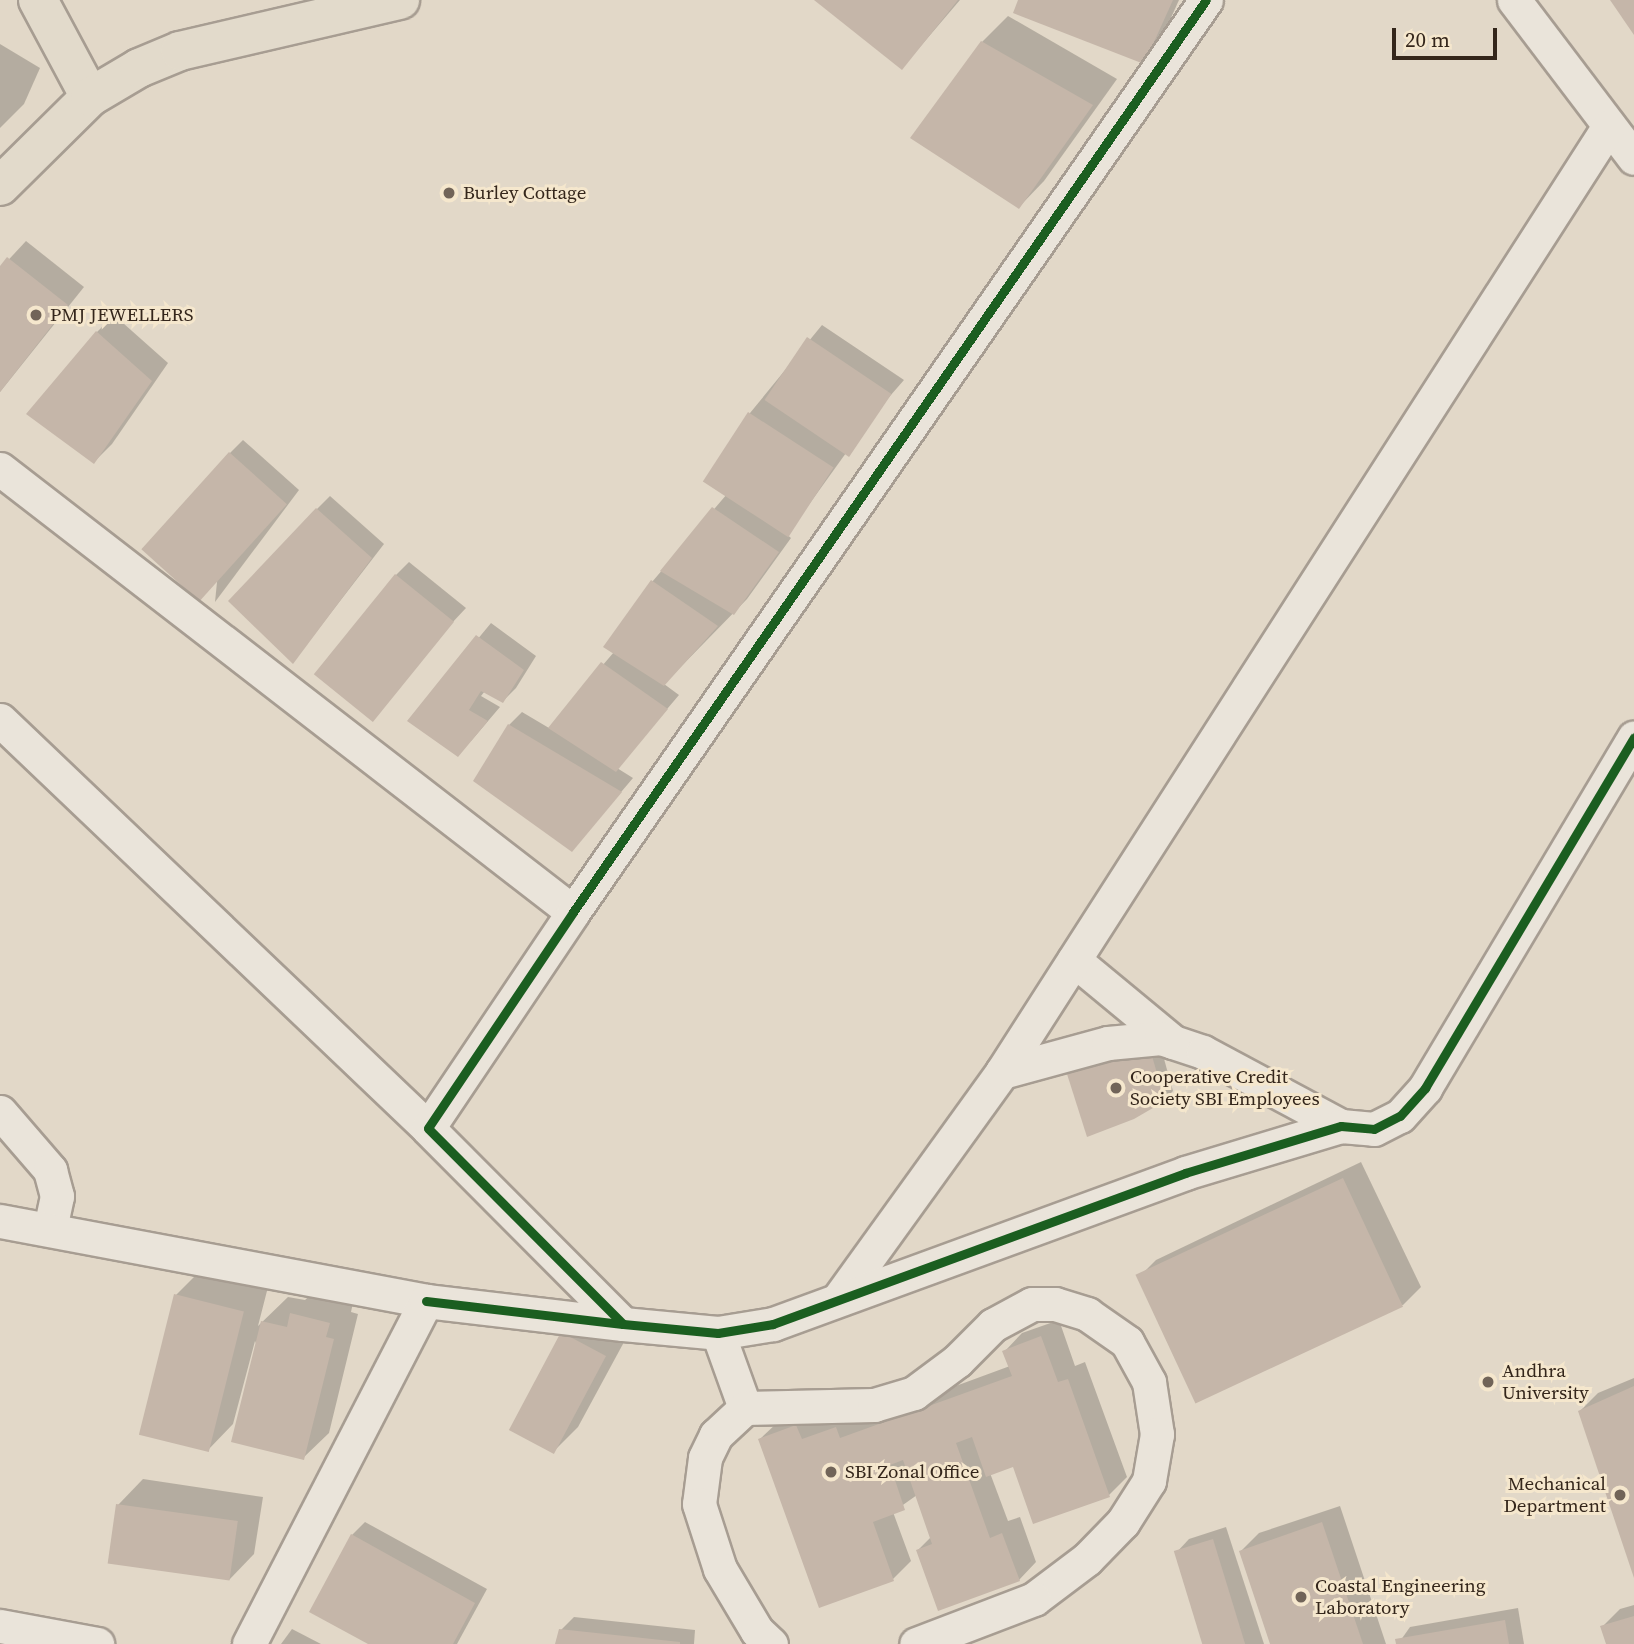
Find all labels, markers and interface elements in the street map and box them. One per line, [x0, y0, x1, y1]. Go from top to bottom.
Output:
scale bar [1396, 14, 1501, 58]
text: 20 m [1405, 25, 1450, 54]
place label: Burley Cottage [463, 182, 586, 204]
marker: Burley Cottage [441, 185, 457, 201]
place label: PMJ JEWELLERS [50, 304, 193, 326]
marker: PMJ JEWELLERS [28, 307, 44, 323]
place label: Cooperative Credit Society SBI Employees [1130, 1066, 1320, 1110]
marker: Cooperative Credit Society SBI Employees [1108, 1080, 1124, 1096]
place label: Andhra University [1502, 1360, 1589, 1404]
marker: Andhra University [1480, 1374, 1496, 1390]
place label: SBI Zonal Office [845, 1461, 979, 1483]
marker: SBI Zonal Office [823, 1464, 839, 1480]
place label: Mechanical Department [1503, 1473, 1606, 1517]
marker: Mechanical Department [1612, 1487, 1628, 1503]
place label: Coastal Engineering Laboratory [1315, 1575, 1486, 1619]
marker: Coastal Engineering Laboratory [1293, 1589, 1309, 1605]

